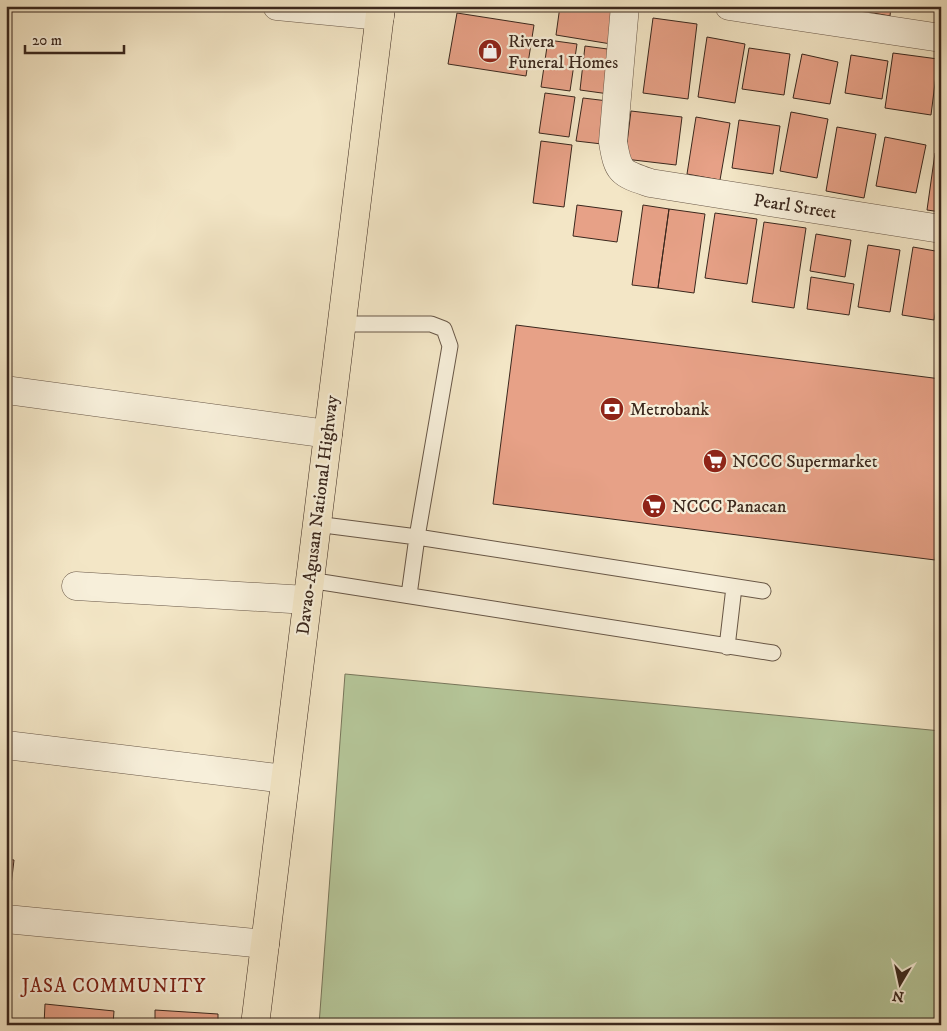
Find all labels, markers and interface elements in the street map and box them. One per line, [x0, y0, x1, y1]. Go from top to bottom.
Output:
scale bar [25, 22, 124, 54]
text: 20 m [32, 31, 62, 50]
place label: Rivera Funeral Homes [508, 31, 618, 74]
shop icon: Rivera Funeral Homes [477, 38, 503, 64]
street label: Pearl Street [752, 190, 838, 224]
street label: Davao-Agusan National Highway [292, 394, 344, 636]
bank icon: Metrobank [599, 396, 625, 422]
place label: Metrobank [630, 399, 709, 421]
supermarket icon: NCCC Supermarket [702, 448, 728, 474]
place label: NCCC Supermarket [732, 451, 878, 473]
supermarket icon: NCCC Panacan [641, 493, 667, 519]
place label: NCCC Panacan [672, 496, 787, 518]
north arrow [874, 958, 924, 1008]
district label: JASA COMMUNITY [20, 975, 206, 998]
text: N [891, 986, 905, 1006]

